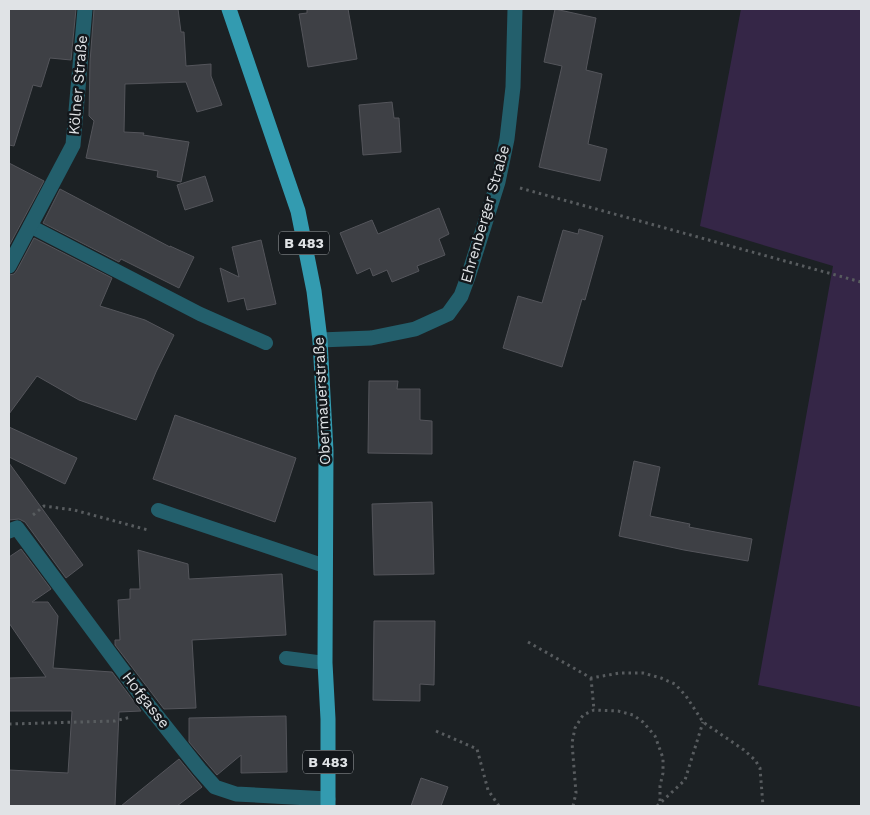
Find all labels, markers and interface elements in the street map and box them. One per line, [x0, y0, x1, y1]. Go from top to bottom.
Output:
street label: Kölner Straße [65, 34, 91, 136]
street label: Ehrenberger Straße [457, 143, 513, 285]
road number: B 483 [279, 232, 329, 254]
street label: Obermauerstraße [310, 336, 334, 466]
street label: Hofgasse [118, 668, 174, 732]
road number: B 483 [303, 750, 353, 774]

